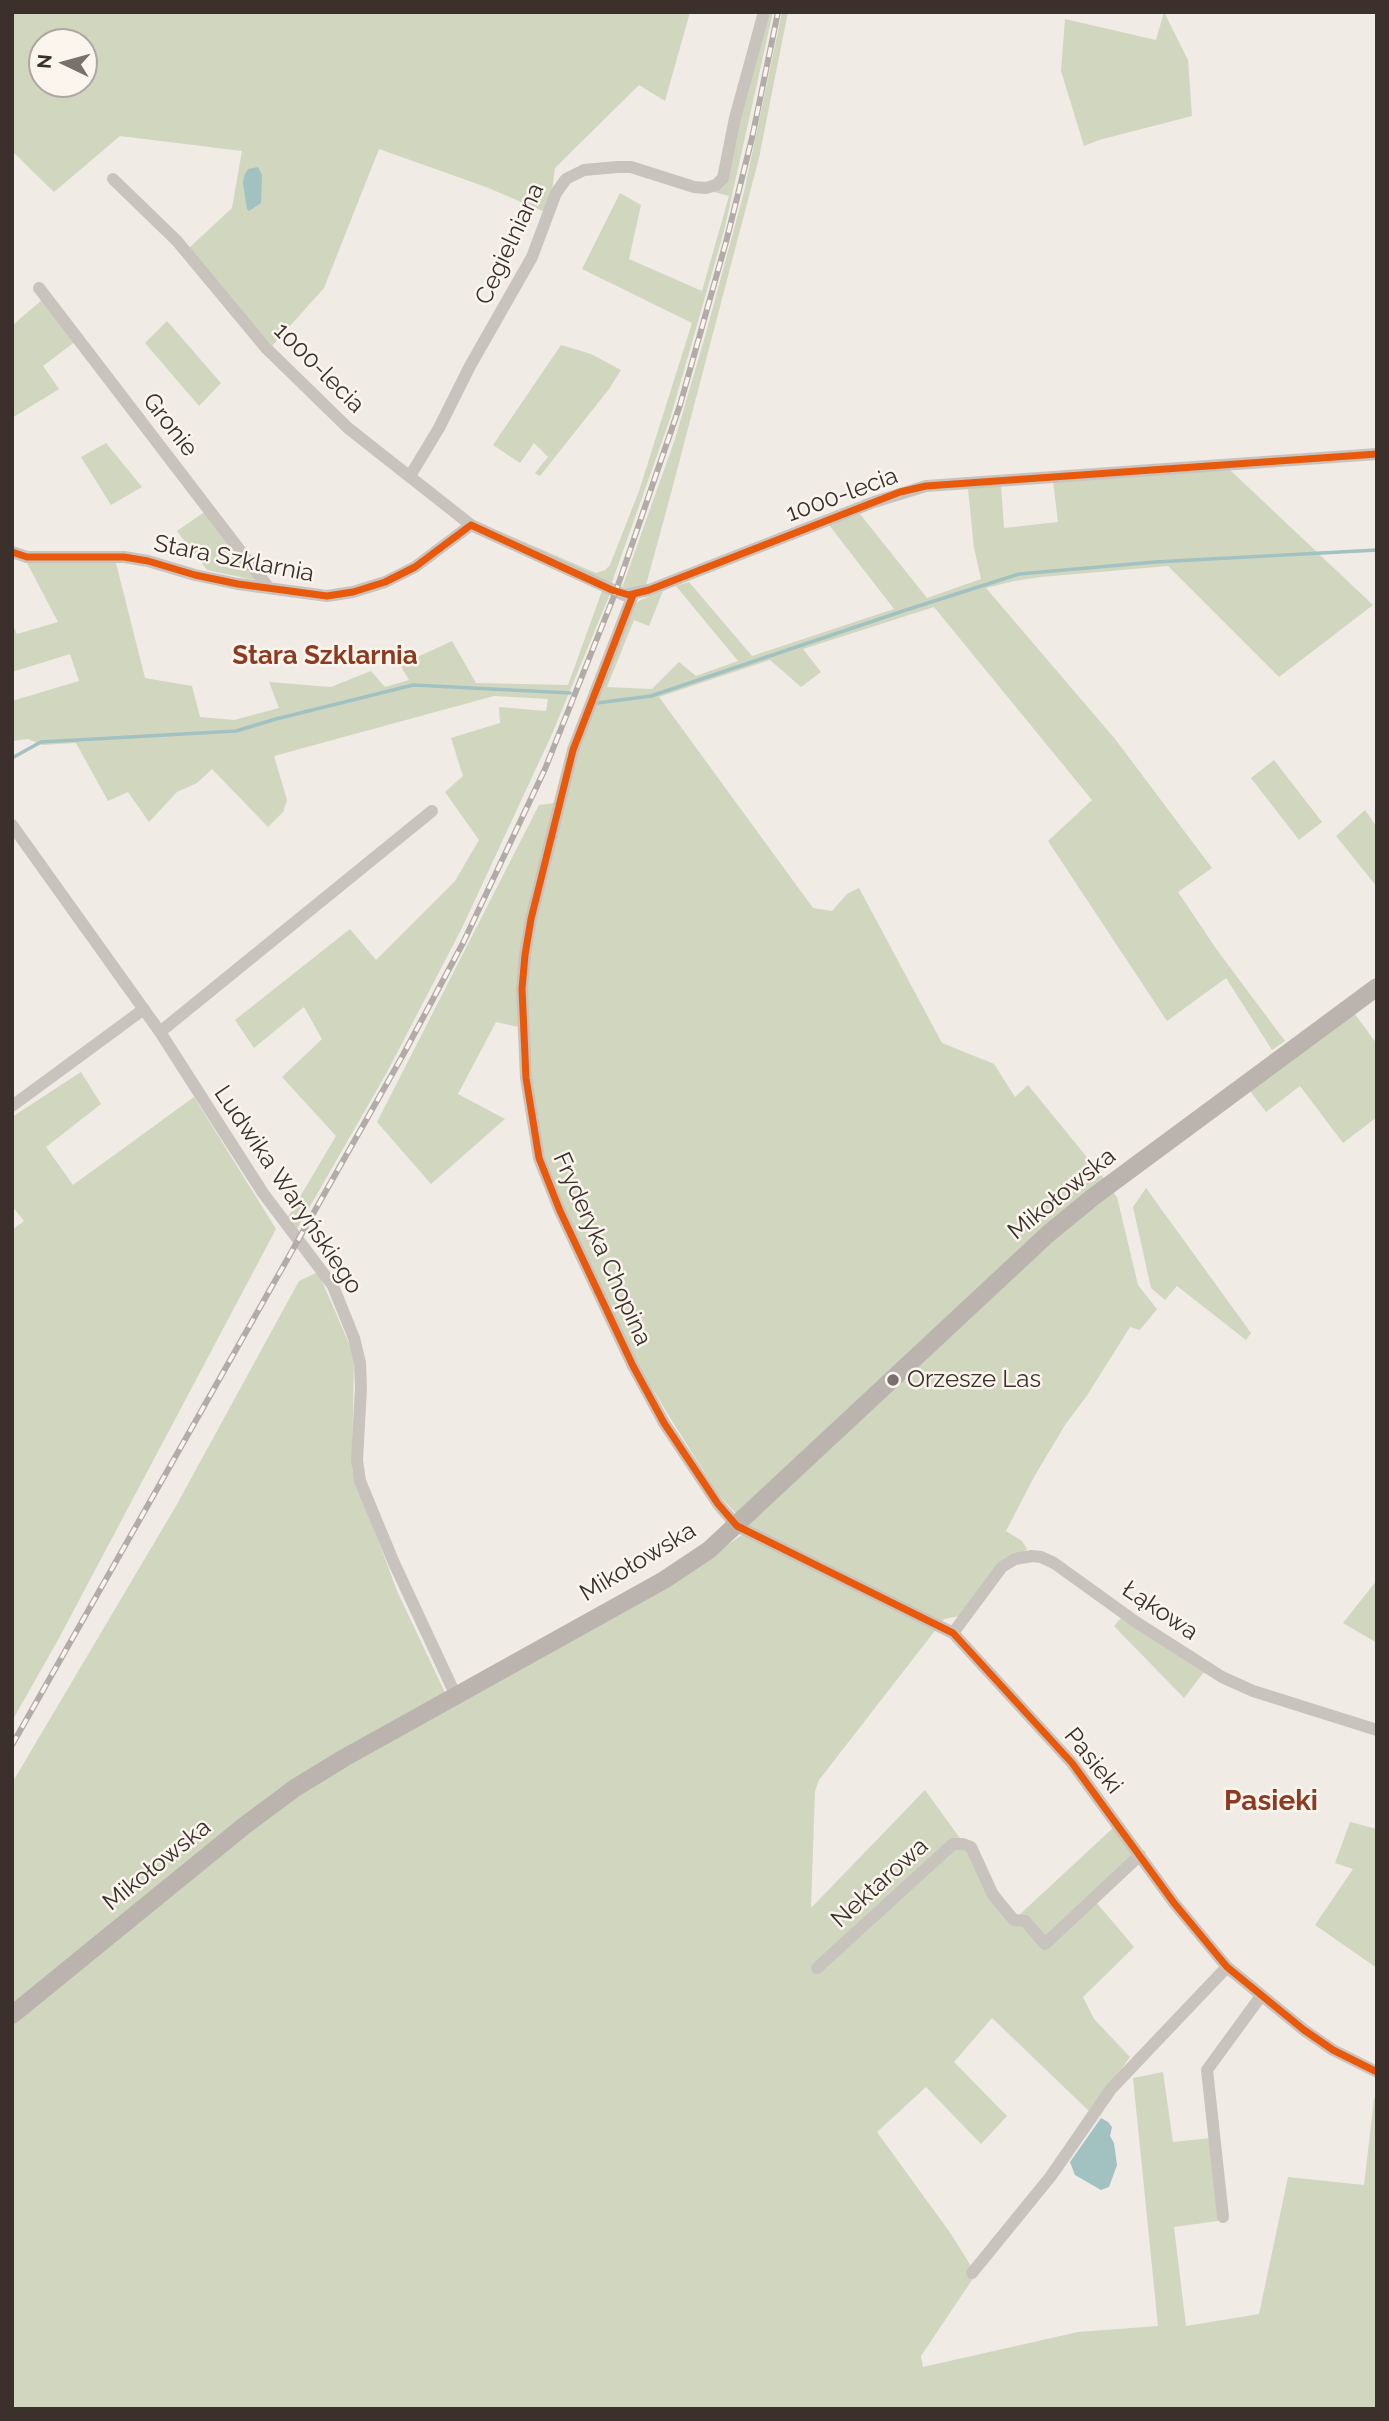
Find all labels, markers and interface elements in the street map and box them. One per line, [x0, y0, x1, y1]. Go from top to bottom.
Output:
north arrow [28, 28, 98, 98]
text: N [32, 53, 56, 70]
street label: Cegielniana [469, 179, 551, 309]
street label: 1000-lecia [268, 317, 370, 419]
street label: Gronie [136, 387, 204, 463]
street label: 1000-lecia [782, 462, 902, 528]
street label: Stara Szklarnia [152, 529, 316, 589]
district label: Stara Szklarnia [232, 640, 418, 672]
street label: Ludwika Waryńskiego [208, 1080, 368, 1300]
street label: Mikołowska [1002, 1142, 1122, 1246]
street label: Fryderyka Chopina [546, 1148, 658, 1350]
place label: Orzesze Las [907, 1366, 1041, 1394]
marker: Orzesze Las [885, 1372, 901, 1388]
street label: Mikołowska [575, 1516, 701, 1608]
street label: Łąkowa [1117, 1575, 1203, 1647]
street label: Pasieki [1058, 1722, 1128, 1800]
district label: Pasieki [1224, 1785, 1318, 1819]
street label: Mikołowska [97, 1813, 217, 1917]
street label: Nektarowa [826, 1832, 934, 1934]

